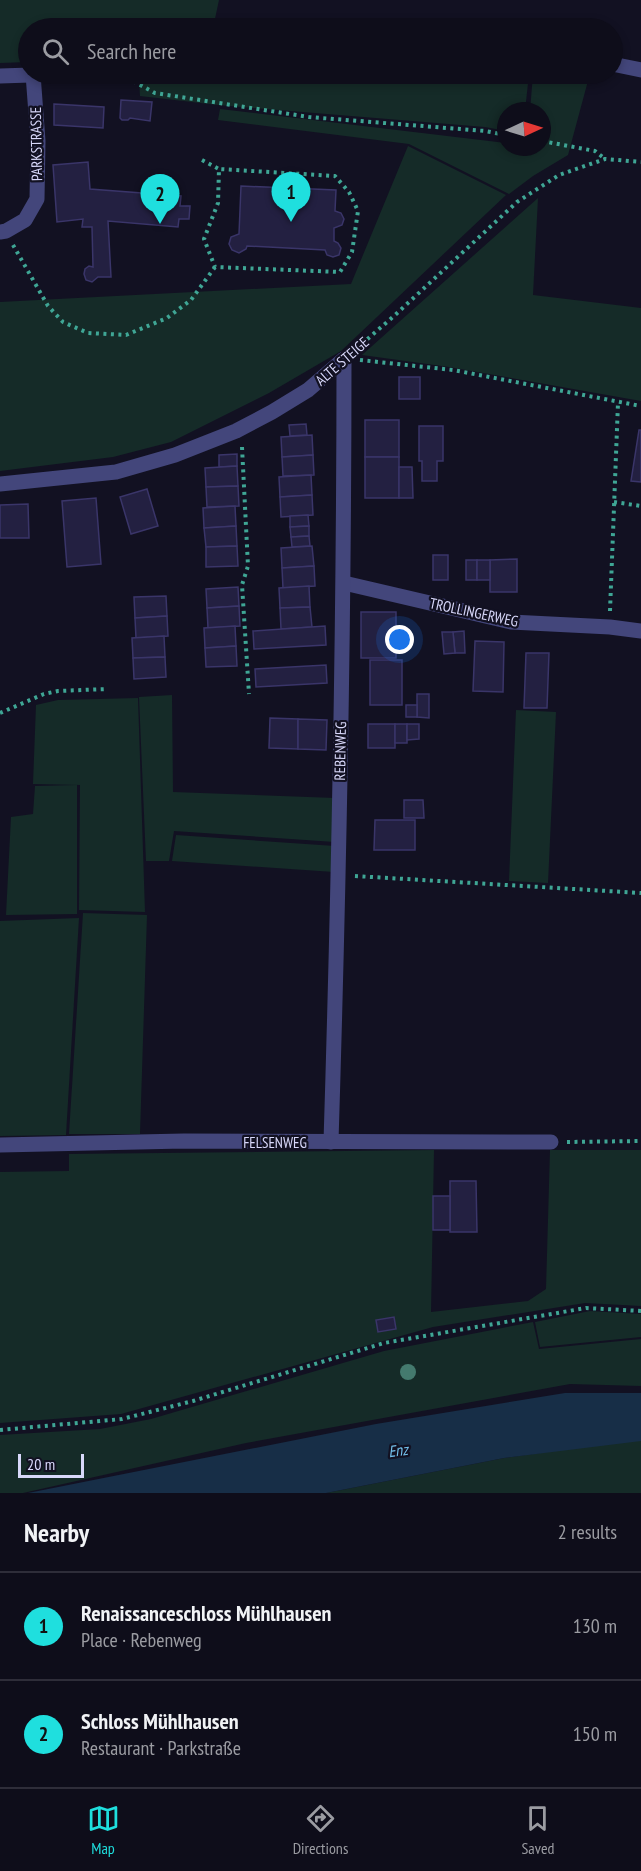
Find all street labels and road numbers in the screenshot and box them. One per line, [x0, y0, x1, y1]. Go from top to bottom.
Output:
street label: PARKSTRASSE [26, 107, 46, 181]
street label: ALTE STEIGE [311, 333, 373, 389]
street label: TROLLINGERWEG [428, 593, 520, 631]
street label: REBENWEG [330, 721, 350, 781]
street label: FELSENWEG [243, 1133, 307, 1152]

